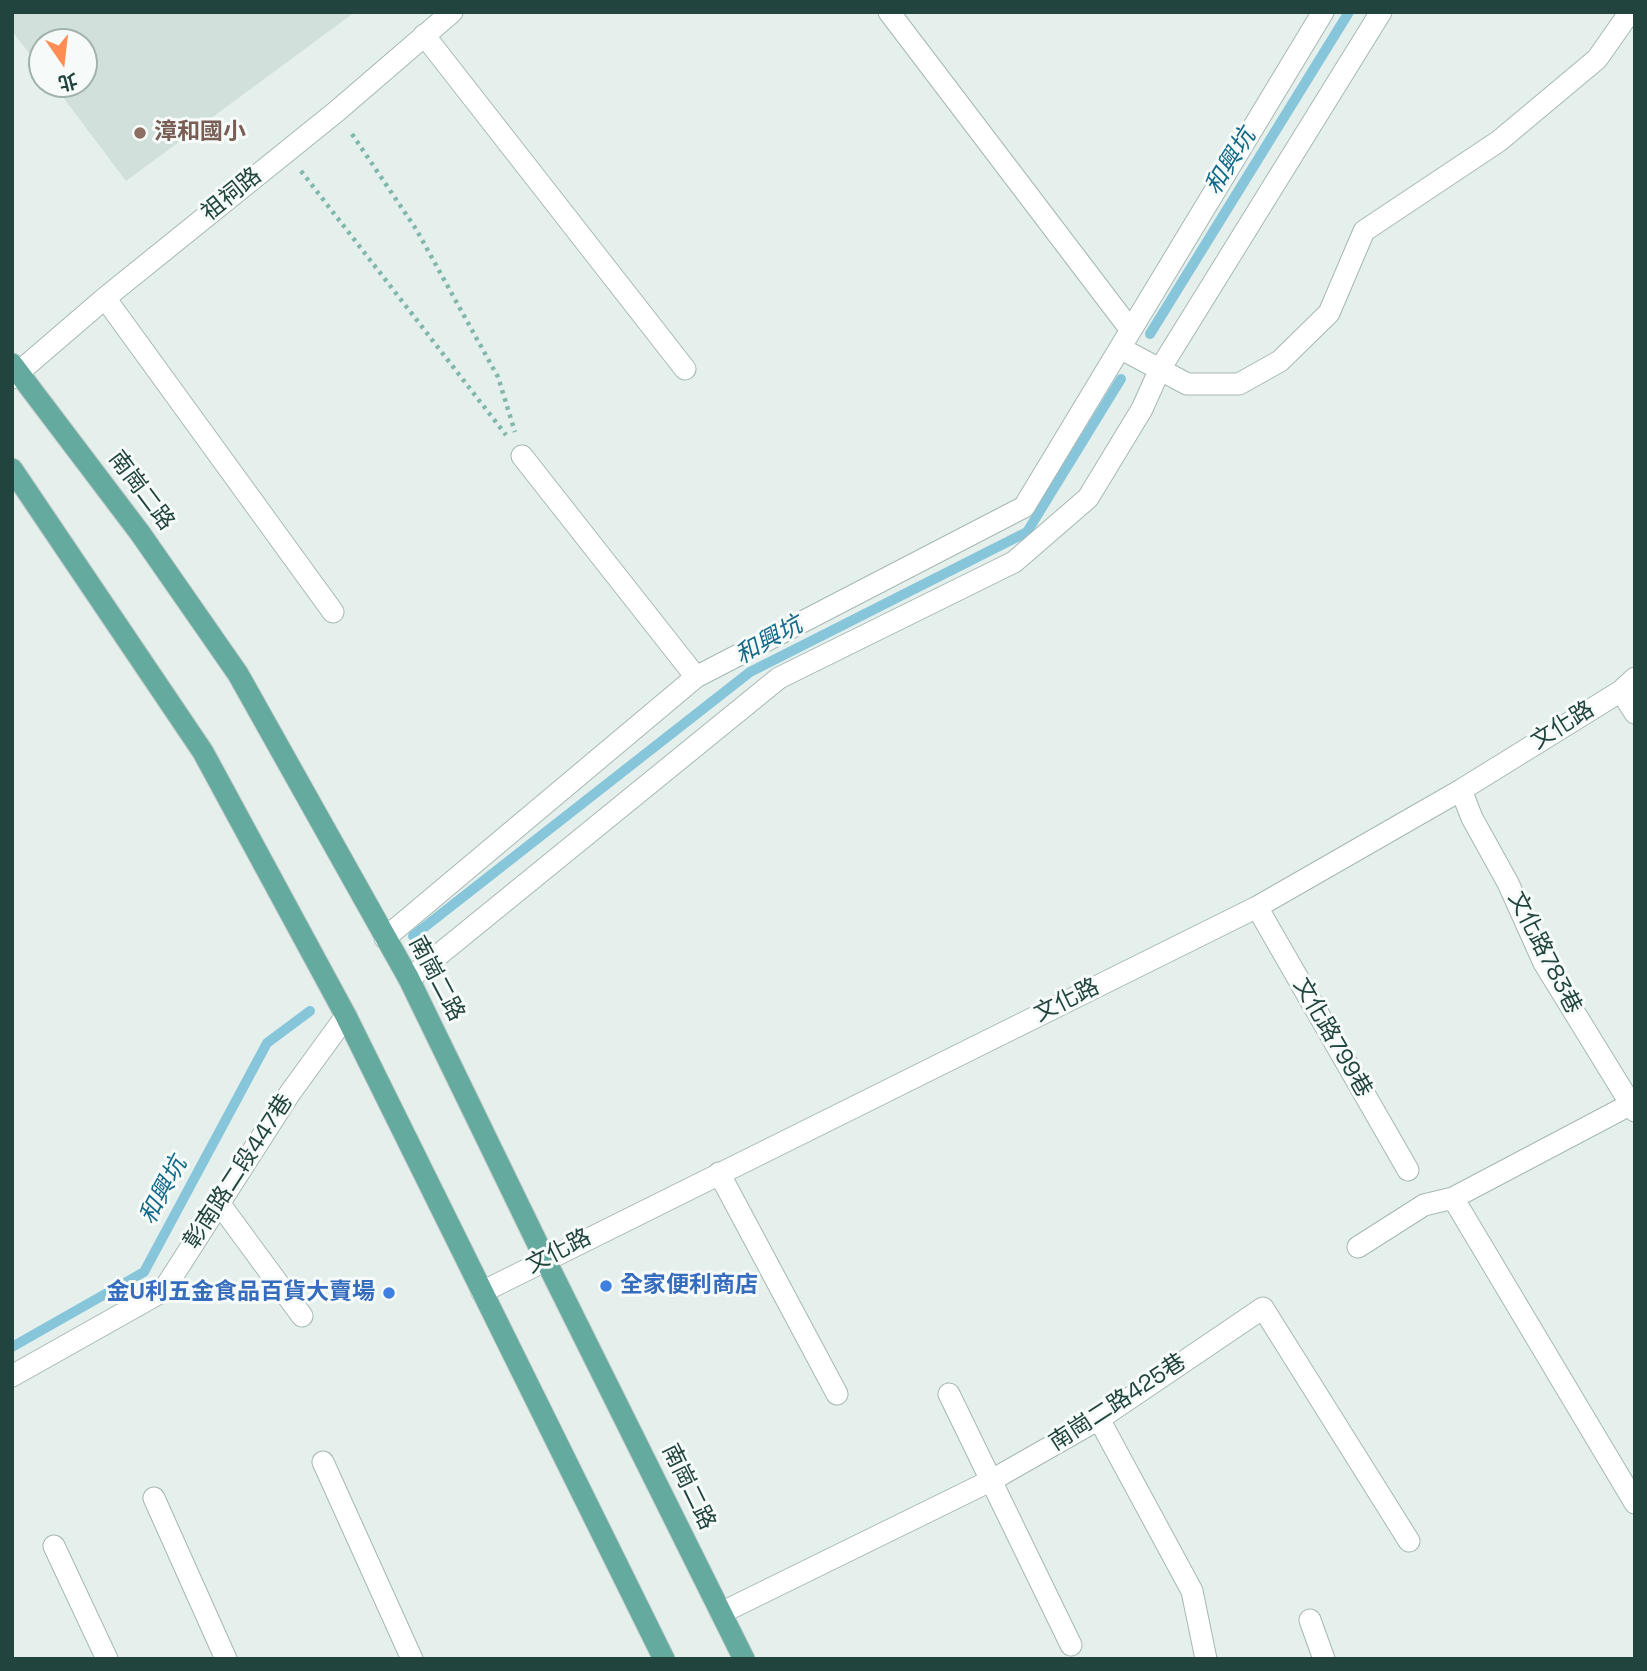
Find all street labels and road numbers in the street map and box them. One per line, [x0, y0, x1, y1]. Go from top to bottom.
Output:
street label: 祖祠路 [197, 163, 267, 227]
street label: 南崗二路 [102, 446, 180, 536]
street label: 文化路 [1526, 696, 1600, 756]
street label: 文化路783巷 [1501, 887, 1587, 1019]
street label: 南崗二路 [402, 932, 470, 1026]
street label: 文化路 [1030, 973, 1104, 1029]
street label: 文化路799巷 [1287, 973, 1377, 1103]
street label: 彰南路二段447巷 [179, 1089, 299, 1255]
street label: 文化路 [522, 1224, 596, 1280]
street label: 南崗二路425巷 [1045, 1349, 1191, 1457]
street label: 南崗二路 [655, 1440, 721, 1534]

